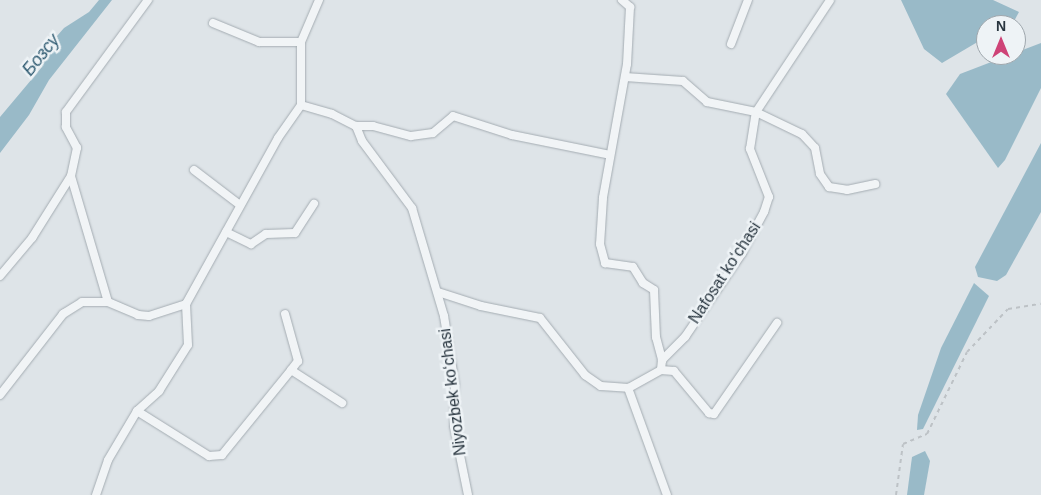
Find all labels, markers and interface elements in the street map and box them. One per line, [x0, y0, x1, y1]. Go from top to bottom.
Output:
north arrow [976, 15, 1026, 65]
text: N [996, 18, 1006, 34]
water label: Бозсу [18, 30, 64, 80]
street label: Nafosat ko‘chasi [685, 219, 765, 327]
street label: Niyozbek ko‘chasi [436, 327, 470, 457]

